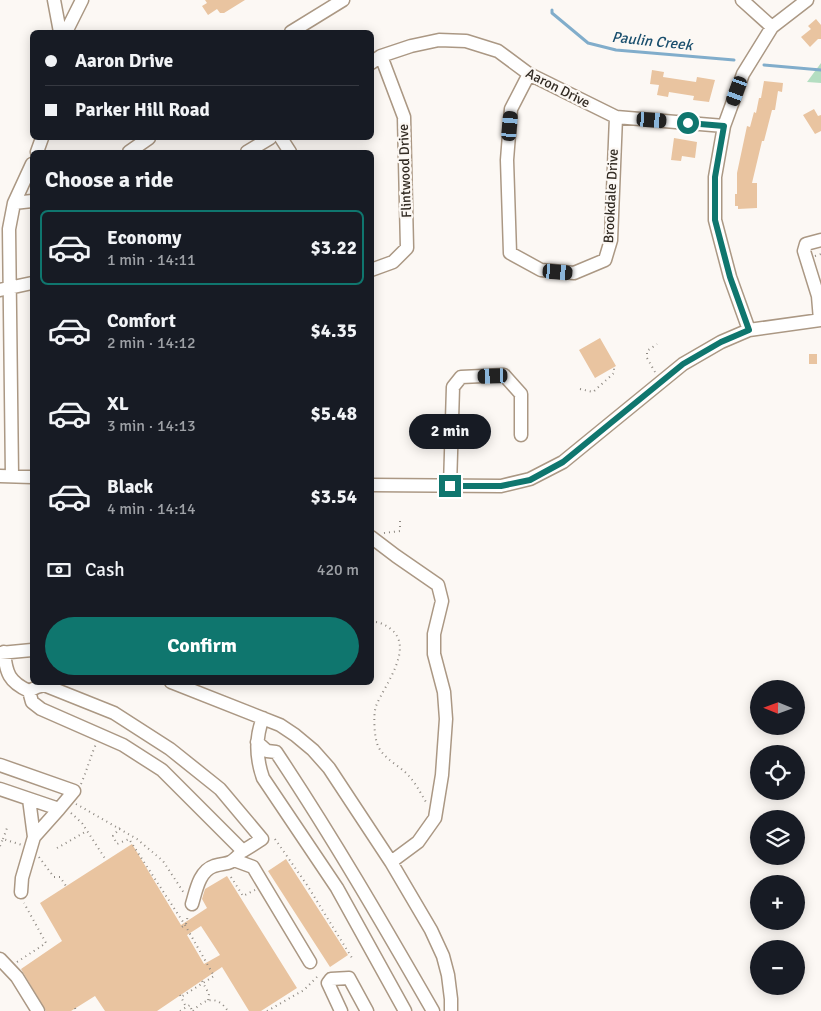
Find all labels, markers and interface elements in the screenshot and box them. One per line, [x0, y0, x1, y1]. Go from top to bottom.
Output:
water label: Paulin Creek [611, 28, 695, 54]
text: Aaron Drive [75, 49, 173, 73]
street label: Aaron Drive [523, 65, 593, 111]
car [724, 74, 749, 108]
text: Parker Hill Road [75, 98, 210, 122]
car [501, 110, 518, 142]
car [636, 111, 667, 129]
route start [677, 112, 699, 134]
street label: Flintwood Drive [395, 124, 415, 218]
street label: Brookdale Drive [600, 148, 622, 244]
text: Choose a ride [45, 166, 173, 193]
icon: car [47, 225, 92, 270]
text: Economy [107, 226, 181, 250]
text: $3.22 [311, 236, 357, 260]
text: 1 min · 14:11 [107, 250, 196, 270]
car [542, 263, 573, 281]
icon: car [47, 308, 92, 353]
text: Comfort [107, 309, 176, 333]
text: $4.35 [311, 319, 357, 343]
text: 2 min · 14:12 [107, 333, 196, 353]
car [477, 368, 508, 384]
icon: car [47, 391, 92, 436]
text: XL [107, 392, 129, 416]
text: $5.48 [311, 402, 357, 426]
callout: 2 min [409, 414, 491, 448]
text: 3 min · 14:13 [107, 416, 196, 436]
text: 2 min [431, 421, 469, 441]
icon: car [47, 474, 92, 519]
text: Black [107, 475, 153, 499]
route end [439, 475, 461, 497]
text: $3.54 [311, 485, 357, 509]
text: 4 min · 14:14 [107, 499, 196, 519]
icon: cash [45, 556, 73, 584]
text: Cash [85, 558, 125, 582]
text: 420 m [317, 560, 359, 580]
button: Confirm [45, 617, 359, 675]
north arrow [750, 680, 805, 735]
map controls [750, 680, 805, 995]
button: locate [750, 745, 805, 800]
button: layers [750, 810, 805, 865]
button: + [750, 875, 805, 930]
button: − [750, 940, 805, 995]

